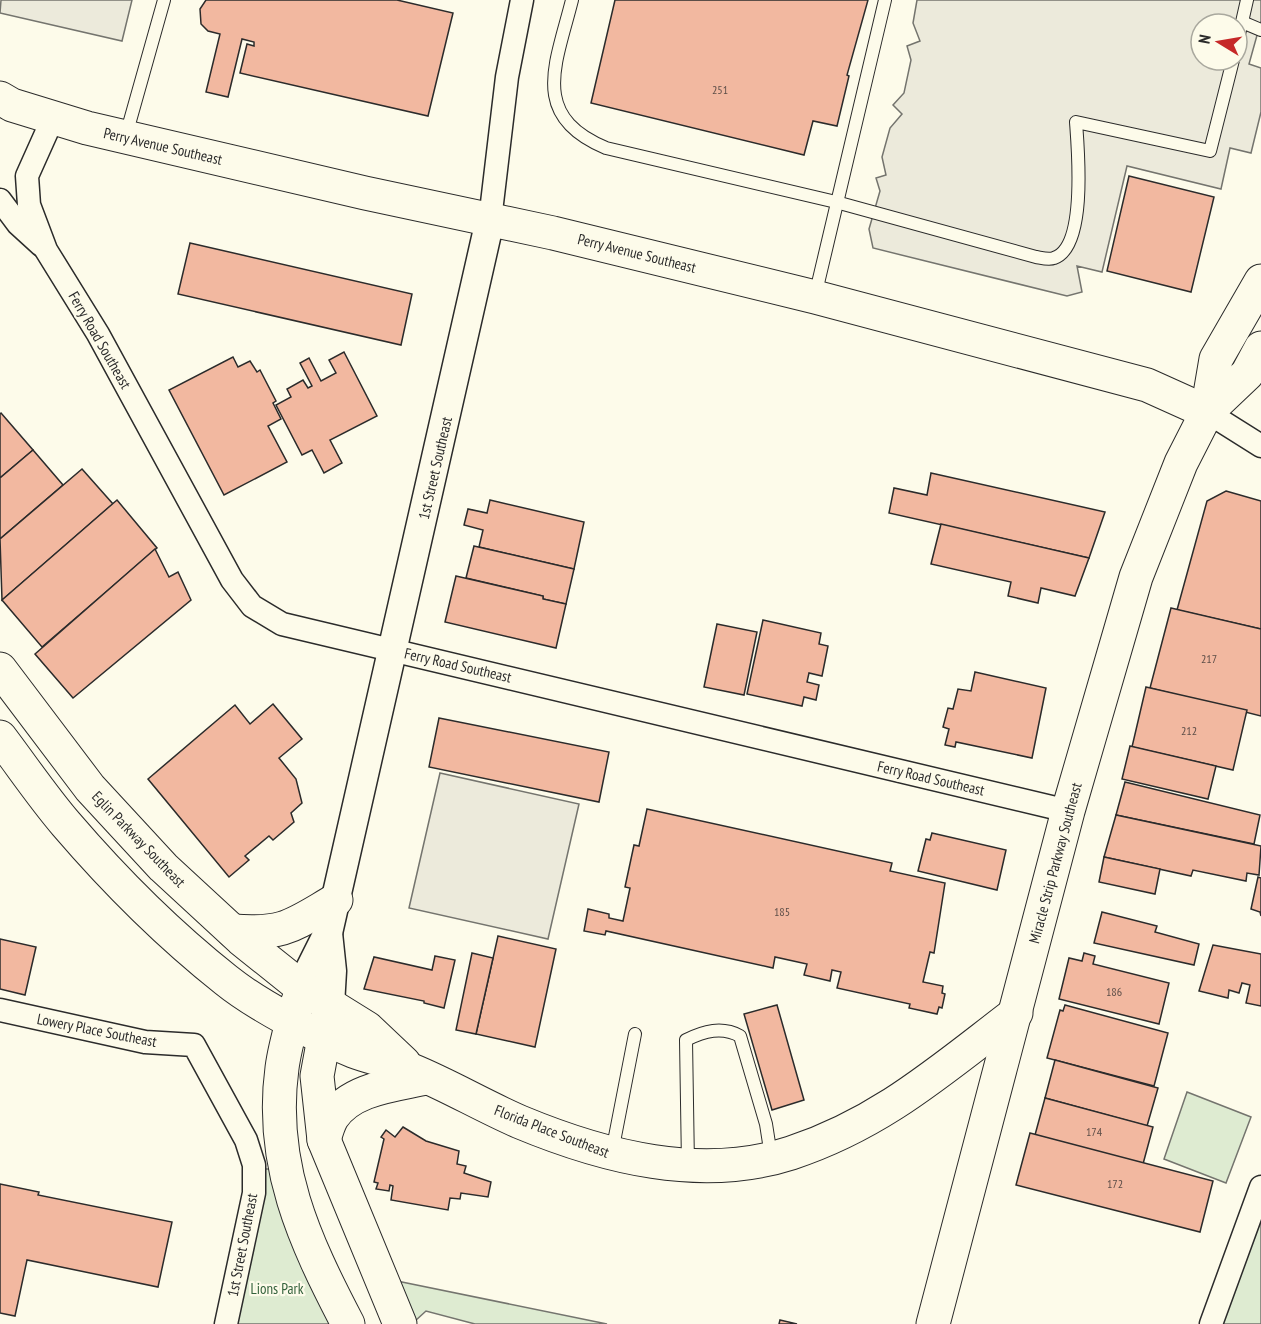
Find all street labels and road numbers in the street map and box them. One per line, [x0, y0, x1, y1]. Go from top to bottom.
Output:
street label: Perry Avenue Southeast [102, 123, 224, 169]
street label: Perry Avenue Southeast [576, 229, 698, 277]
street label: Ferry Road Southeast [64, 288, 136, 392]
street label: 1st Street Southeast [414, 415, 456, 521]
street label: Ferry Road Southeast [403, 643, 513, 687]
street label: Ferry Road Southeast [876, 756, 986, 800]
street label: Miracle Strip Parkway Southeast [1024, 780, 1086, 946]
street label: Eglin Parkway Southeast [88, 787, 190, 891]
street label: Lowery Place Southeast [36, 1009, 158, 1051]
street label: Florida Place Southeast [492, 1100, 612, 1162]
street label: 1st Street Southeast [223, 1192, 261, 1298]

